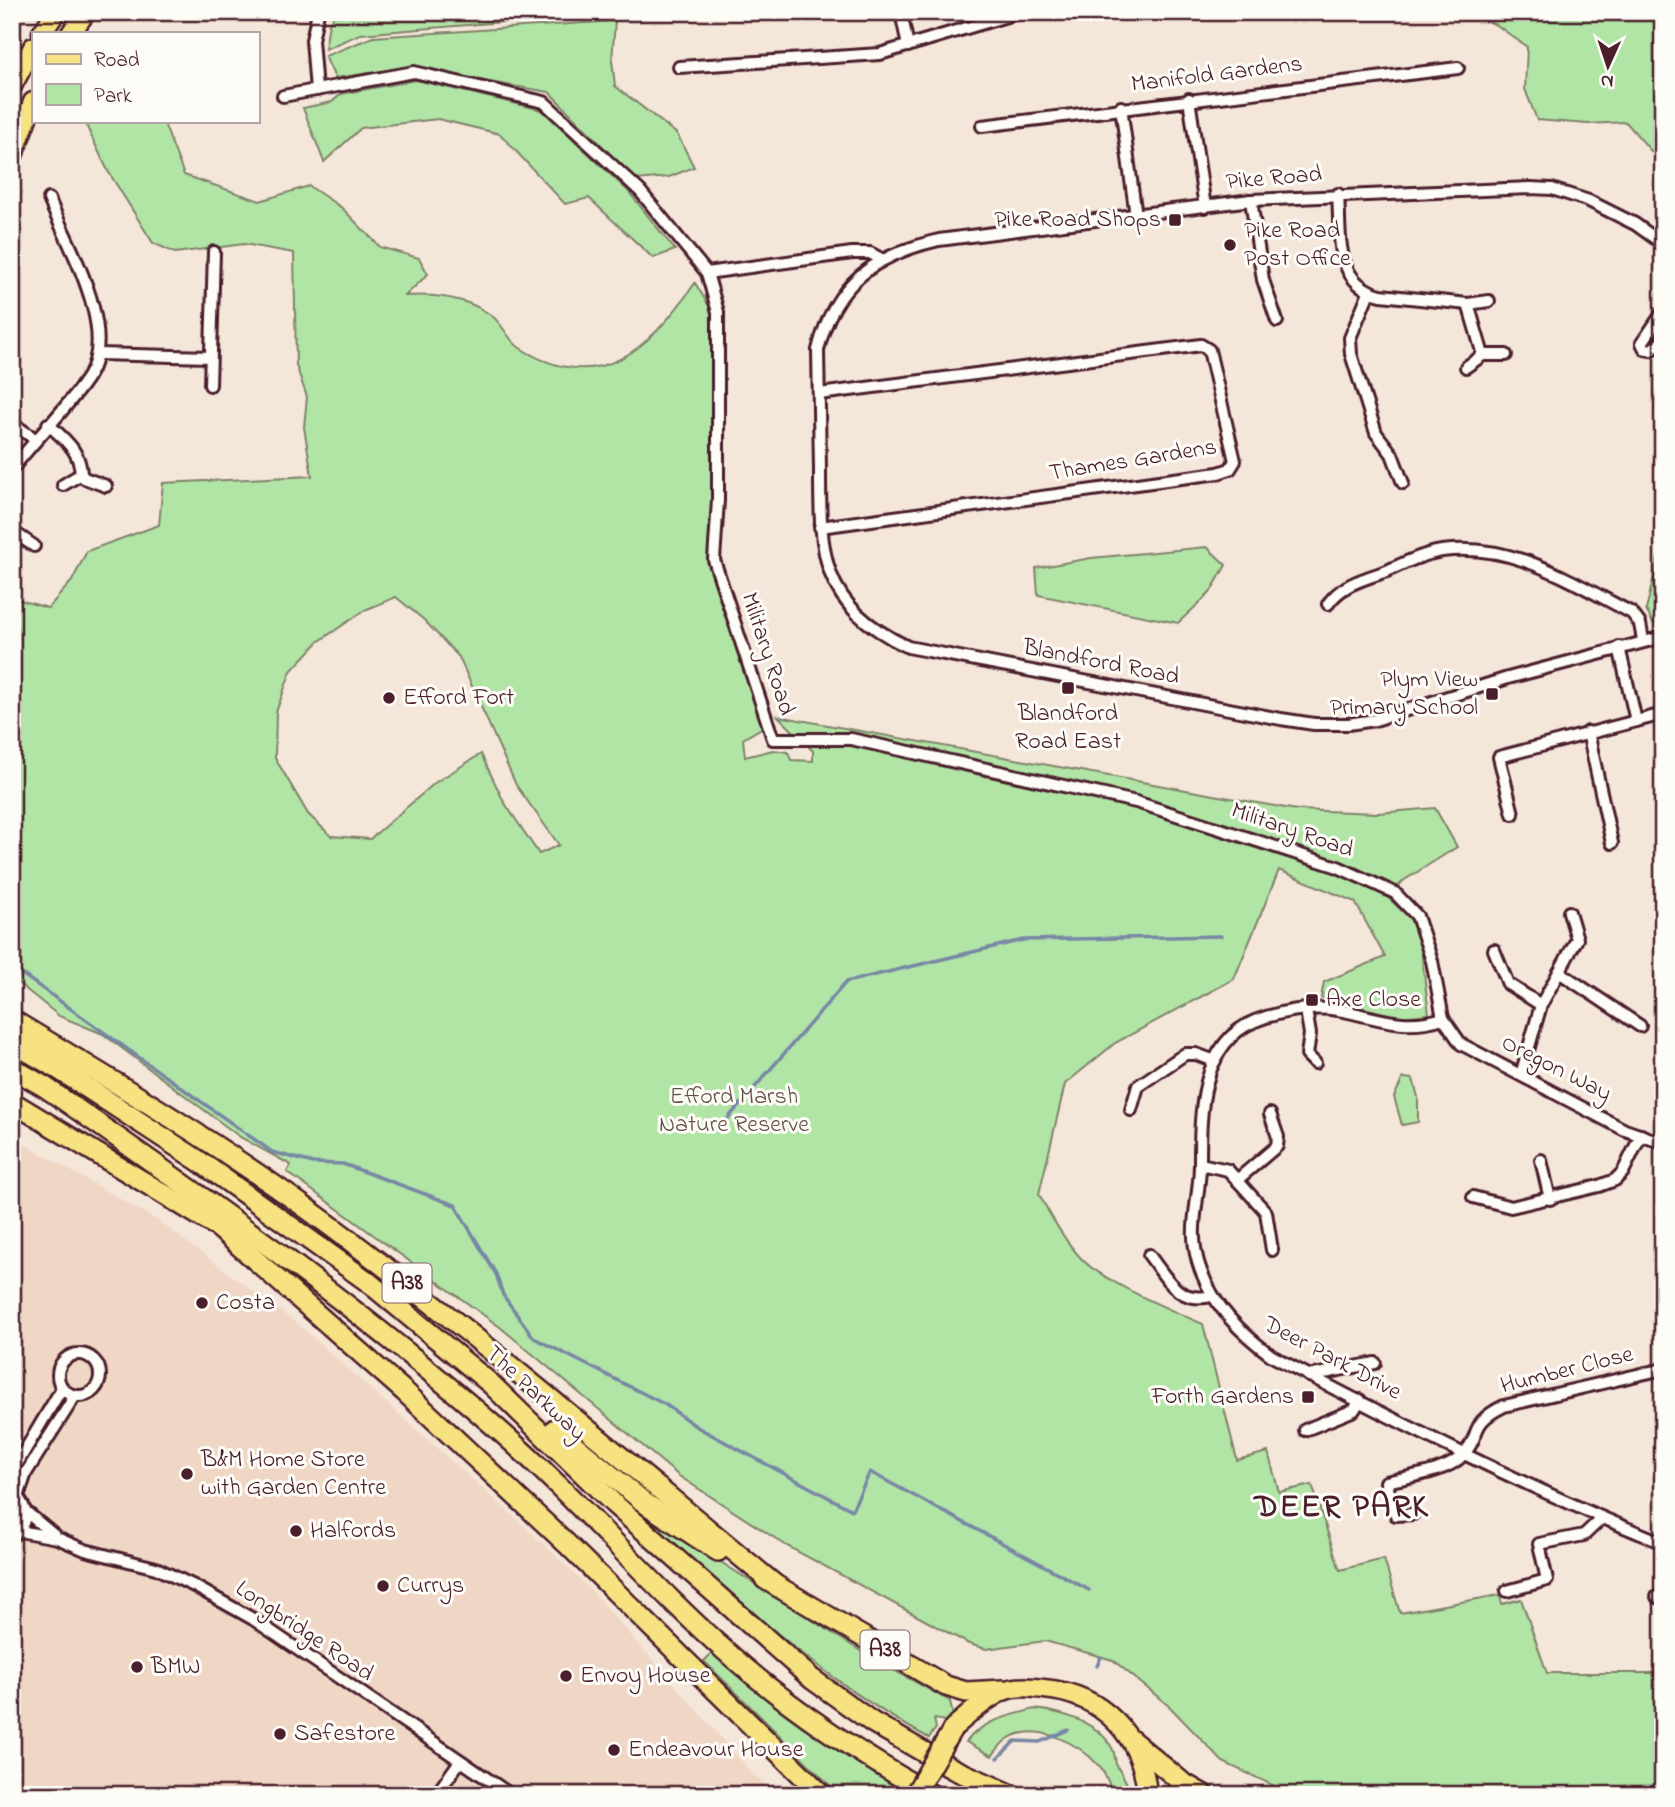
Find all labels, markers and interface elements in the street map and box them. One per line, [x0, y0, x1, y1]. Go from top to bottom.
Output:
legend [32, 32, 259, 122]
north arrow [1574, 32, 1644, 102]
text: Road [94, 46, 140, 76]
street label: Manifold Gardens [1129, 47, 1305, 103]
text: N [1600, 67, 1614, 94]
text: Park [94, 82, 133, 112]
street label: Pike Road [1225, 157, 1324, 201]
place label: Pike Road Shops [994, 203, 1161, 238]
marker: Pike Road Shops [1167, 212, 1183, 228]
place label: Pike Road Post Office [1244, 214, 1351, 277]
marker: Pike Road Post Office [1222, 237, 1238, 253]
street label: Thames Gardens [1047, 430, 1219, 492]
street label: Military Road [730, 588, 803, 721]
street label: Blandford Road [1019, 631, 1183, 695]
place label: Plym View Primary School [1330, 663, 1478, 727]
marker: Blandford Road East [1060, 680, 1076, 696]
place label: Efford Fort [403, 681, 514, 716]
marker: Plym View Primary School [1484, 686, 1500, 702]
marker: Efford Fort [381, 690, 397, 706]
place label: Blandford Road East [1015, 697, 1121, 760]
street label: Military Road [1226, 794, 1358, 869]
place label: Axe Close [1326, 983, 1421, 1018]
marker: Axe Close [1304, 992, 1320, 1008]
street label: Oregon Way [1494, 1026, 1617, 1113]
park label: Efford Marsh Nature Reserve [659, 1080, 809, 1143]
road number: A38 [382, 1264, 432, 1302]
place label: Costa [216, 1286, 275, 1321]
marker: Costa [194, 1295, 210, 1311]
street label: Deer Park Drive [1256, 1307, 1408, 1410]
street label: The Parkway [476, 1338, 593, 1451]
street label: Humber Close [1497, 1338, 1637, 1404]
place label: Forth Gardens [1150, 1380, 1294, 1415]
marker: Forth Gardens [1300, 1389, 1316, 1405]
place label: B&M Home Store with Garden Centre [200, 1443, 386, 1506]
marker: B&M Home Store with Garden Centre [179, 1466, 195, 1482]
district label: DEER PARK [1252, 1485, 1430, 1532]
place label: Halfords [310, 1514, 396, 1549]
marker: Halfords [288, 1523, 304, 1539]
place label: Currys [397, 1569, 464, 1605]
street label: Longbridge Road [228, 1573, 381, 1692]
marker: Currys [375, 1578, 391, 1594]
road number: A38 [860, 1630, 910, 1670]
place label: BMW [150, 1650, 200, 1685]
marker: BMW [129, 1659, 145, 1675]
place label: Envoy House [580, 1659, 711, 1695]
marker: Envoy House [558, 1668, 574, 1684]
place label: Safestore [294, 1717, 395, 1752]
marker: Safestore [272, 1726, 288, 1742]
place label: Endeavour House [628, 1733, 804, 1768]
marker: Endeavour House [606, 1742, 622, 1758]

